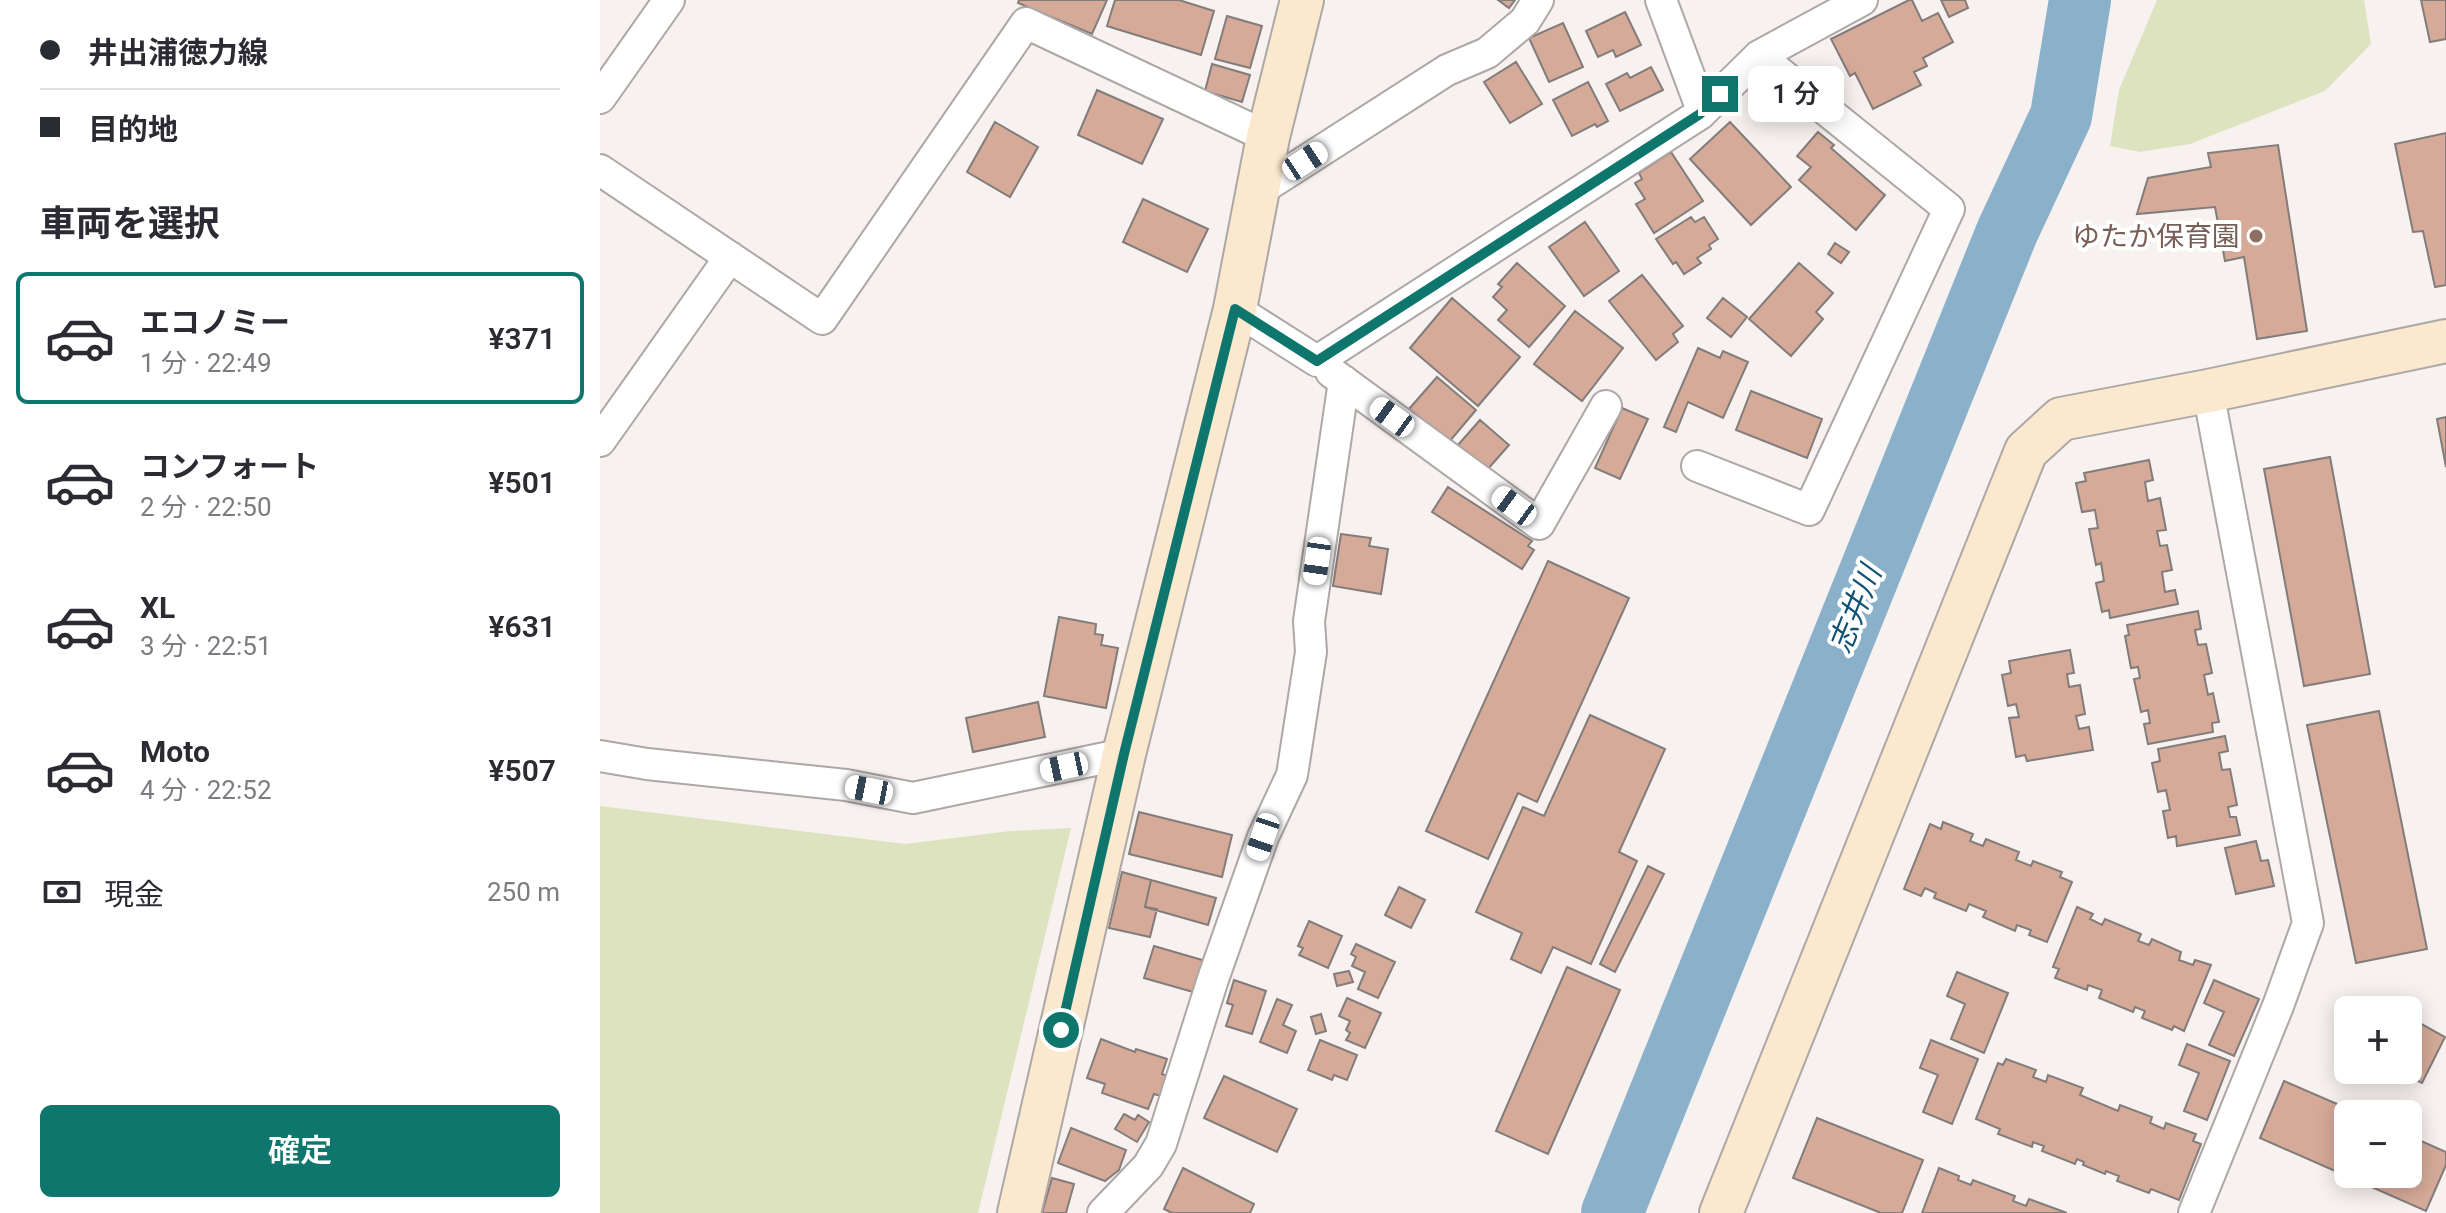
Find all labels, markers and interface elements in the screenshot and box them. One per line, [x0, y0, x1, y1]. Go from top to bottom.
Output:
text: 井出浦徳力線 [88, 35, 268, 70]
callout: 1 分 [1748, 66, 1844, 122]
route end [1702, 76, 1738, 112]
text: 1 分 [1772, 79, 1820, 109]
text: 目的地 [88, 112, 178, 147]
car [1278, 138, 1332, 184]
text: 車両を選択 [40, 203, 220, 245]
place label: ゆたか保育園 [2072, 220, 2240, 253]
marker: ゆたか保育園 [2247, 227, 2265, 245]
icon: car [44, 302, 116, 374]
text: エコノミー [140, 305, 290, 340]
text: ¥371 [489, 321, 556, 356]
text: 1 分 · 22:49 [140, 348, 272, 378]
car [1366, 393, 1418, 441]
icon: car [44, 446, 116, 518]
text: コンフォート [140, 449, 319, 484]
text: ¥501 [489, 465, 556, 500]
car [1488, 482, 1540, 530]
text: 2 分 · 22:50 [140, 492, 272, 522]
car [1302, 536, 1332, 586]
water label: 志井川 [1822, 558, 1889, 657]
icon: car [44, 590, 116, 662]
text: XL [140, 590, 175, 625]
text: ¥631 [489, 609, 556, 644]
text: 3 分 · 22:51 [140, 631, 272, 661]
icon: car [44, 734, 116, 806]
text: Moto [140, 734, 210, 769]
car [1038, 750, 1090, 784]
text: ¥507 [489, 753, 556, 788]
car [843, 774, 895, 806]
text: 4 分 · 22:52 [140, 775, 272, 805]
car [1244, 810, 1282, 864]
icon: cash [40, 870, 84, 914]
text: 現金 [104, 877, 164, 912]
text: 250 m [487, 877, 560, 907]
map controls [2334, 996, 2422, 1188]
button: + [2334, 996, 2422, 1084]
route start [1043, 1012, 1079, 1048]
button: − [2334, 1100, 2422, 1188]
button: 確定 [40, 1105, 560, 1197]

